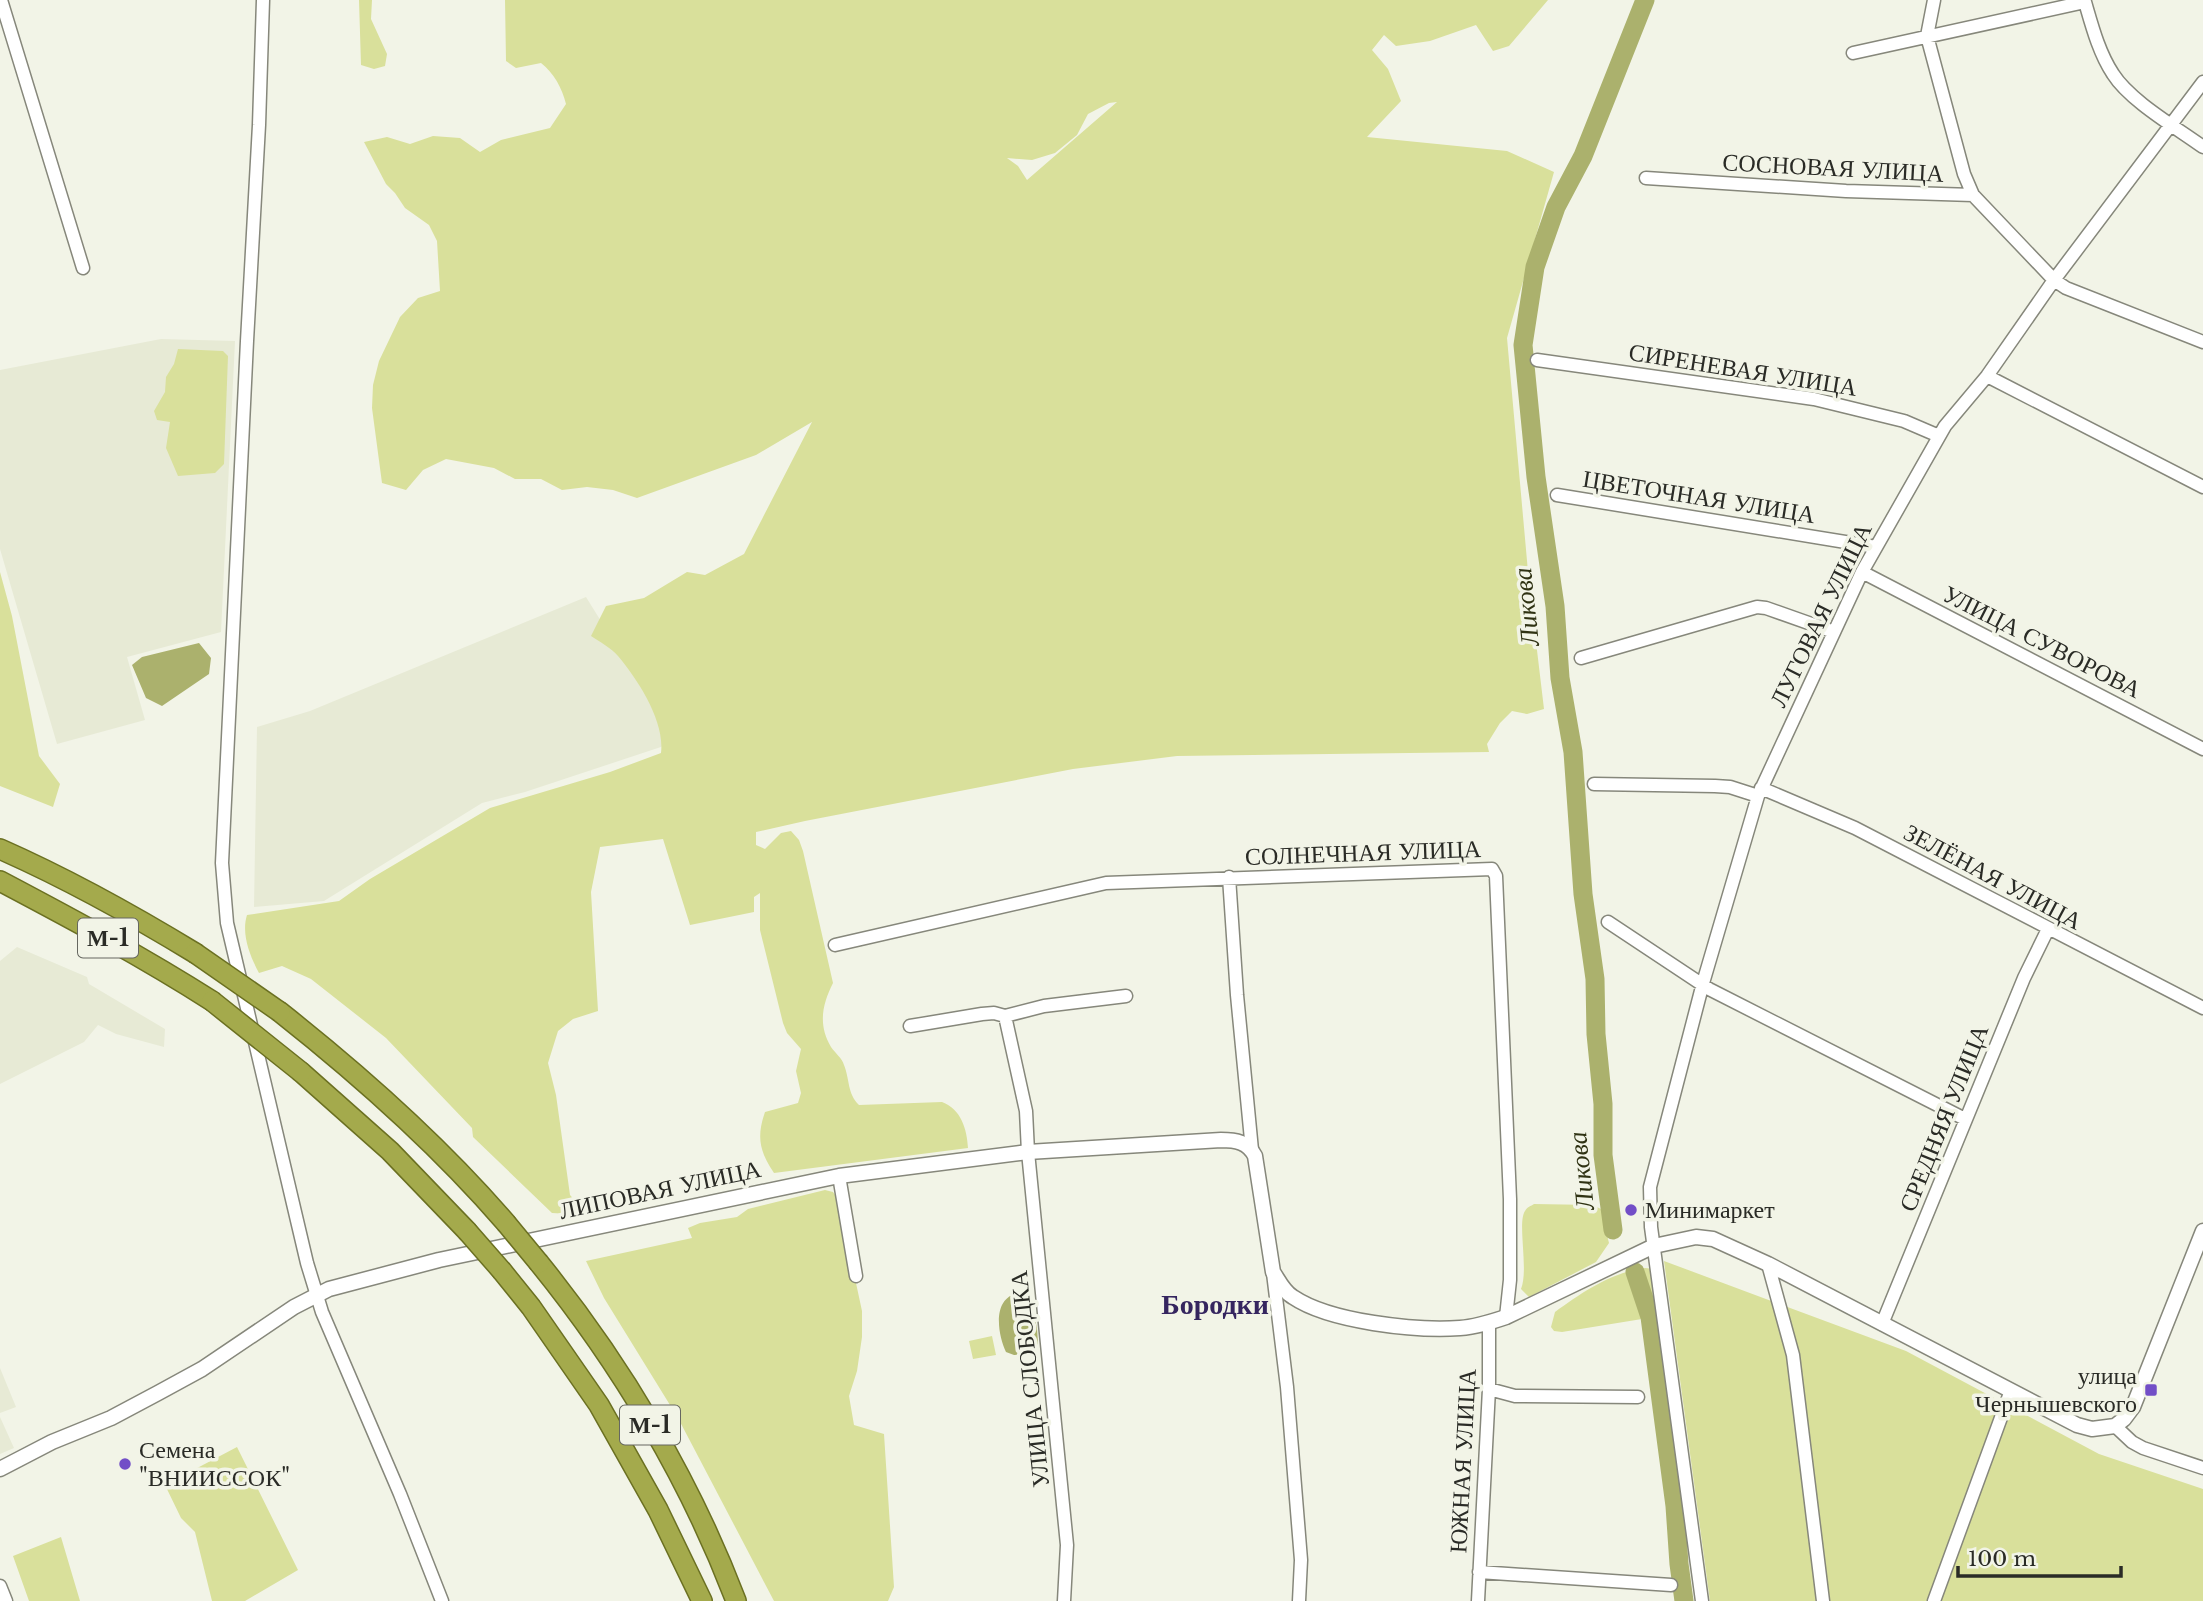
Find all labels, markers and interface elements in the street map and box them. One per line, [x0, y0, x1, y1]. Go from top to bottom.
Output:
street label: СОСНОВАЯ УЛИЦА [1722, 147, 1945, 188]
street label: СИРЕНЕВАЯ УЛИЦА [1627, 337, 1860, 402]
street label: ЦВЕТОЧНАЯ УЛИЦА [1581, 464, 1818, 529]
street label: ЛУГОВАЯ УЛИЦА [1763, 517, 1878, 712]
water label: Ликова [1506, 566, 1546, 649]
street label: УЛИЦА СУВОРОВА [1938, 579, 2147, 704]
street label: ЗЕЛЁНАЯ УЛИЦА [1899, 817, 2088, 936]
street label: СОЛНЕЧНАЯ УЛИЦА [1244, 834, 1482, 871]
road number: М-1 [78, 918, 138, 958]
street label: СРЕДНЯЯ УЛИЦА [1893, 1019, 1995, 1216]
water label: Ликова [1561, 1130, 1601, 1213]
street label: ЛИПОВАЯ УЛИЦА [556, 1154, 764, 1225]
place label: Минимаркет [1645, 1195, 1775, 1224]
marker: Минимаркет [1623, 1202, 1639, 1218]
street label: УЛИЦА СЛОБОДКА [1004, 1269, 1055, 1489]
district label: Бородки [1161, 1287, 1269, 1322]
place label: улица Чернышевского [1975, 1361, 2137, 1418]
street label: ЮЖНАЯ УЛИЦА [1443, 1367, 1482, 1554]
marker: улица Чернышевского [2143, 1382, 2159, 1398]
road number: М-1 [620, 1406, 680, 1444]
place label: Семена "ВНИИССОК" [139, 1435, 290, 1492]
marker: Семена "ВНИИССОК" [117, 1456, 133, 1472]
scale bar [1958, 1534, 2121, 1578]
text: 100 m [1968, 1546, 2036, 1572]

